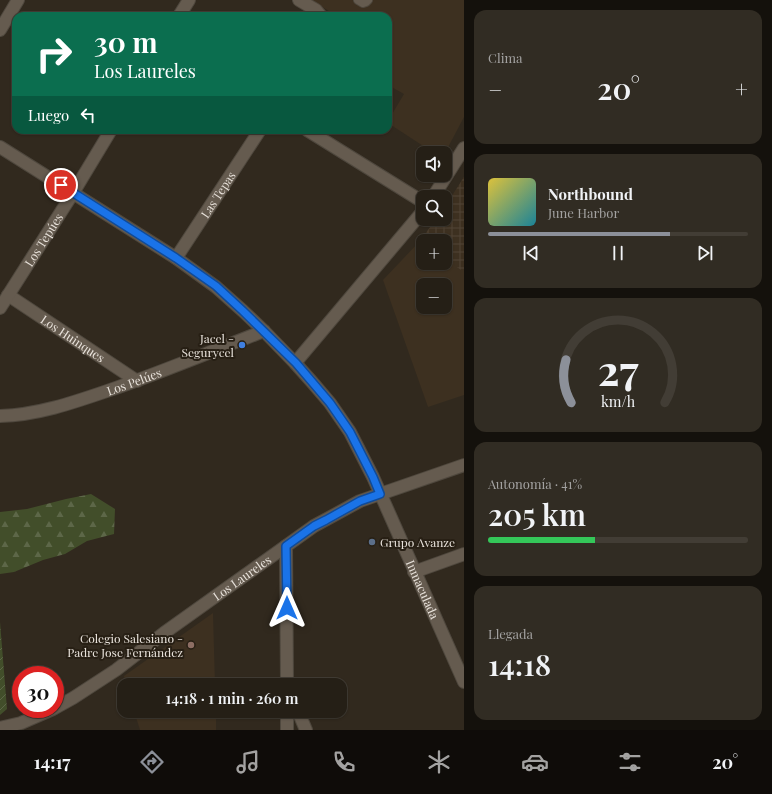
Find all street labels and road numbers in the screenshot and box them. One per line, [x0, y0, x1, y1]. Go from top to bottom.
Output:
street label: Las Tepas [197, 168, 239, 221]
street label: Los Tepúes [21, 210, 66, 269]
street label: Los Huinques [38, 311, 108, 365]
street label: Los Pelúes [105, 364, 164, 398]
street label: Los Laureles [209, 551, 274, 604]
street label: Inmaculada [403, 557, 443, 621]

